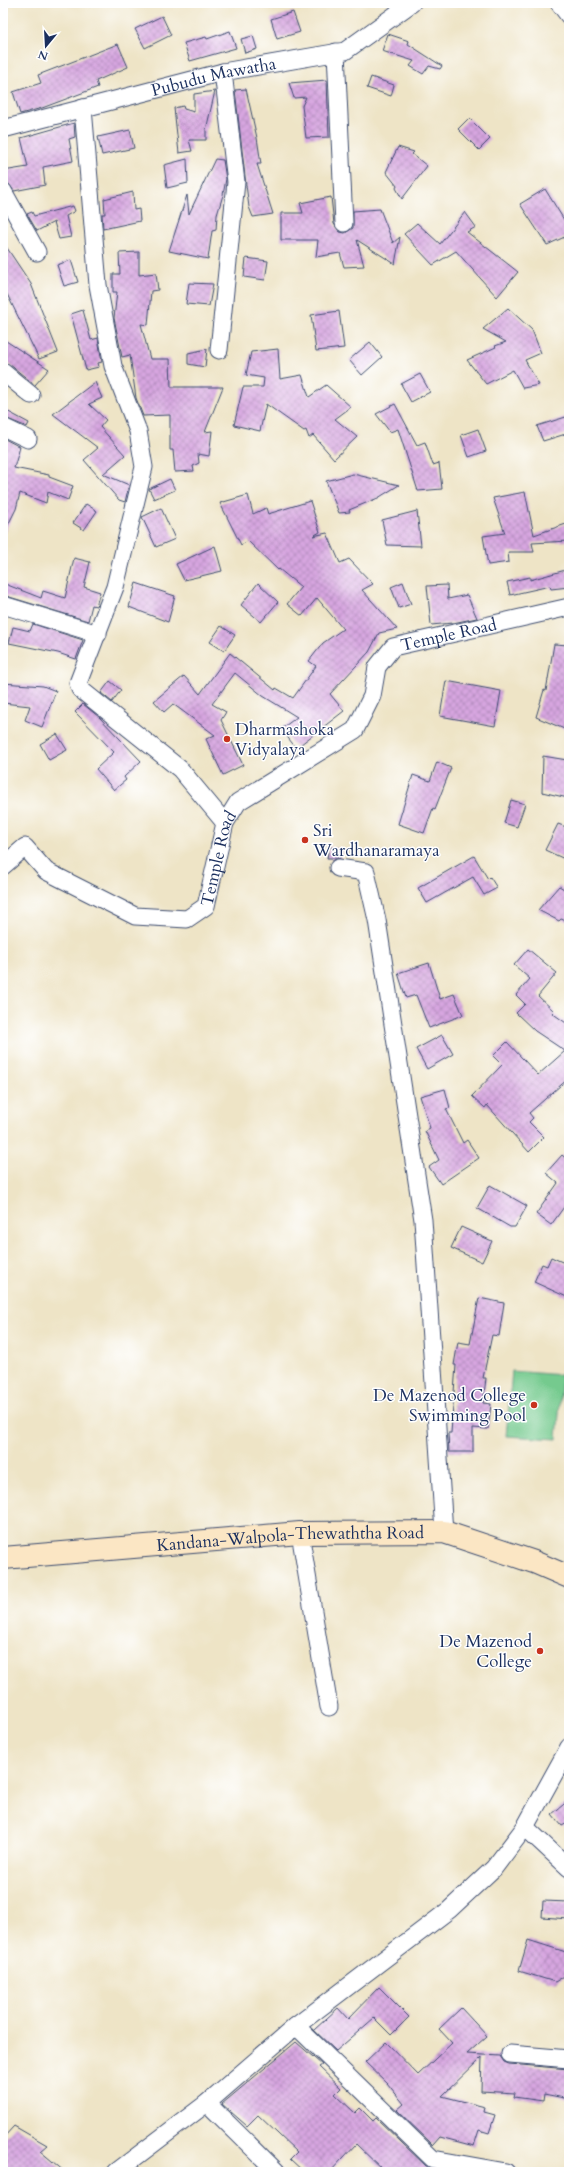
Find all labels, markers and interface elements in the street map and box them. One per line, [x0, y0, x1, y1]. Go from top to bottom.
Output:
north arrow [26, 26, 66, 66]
text: N [36, 46, 50, 64]
street label: Pubudu Mawatha [149, 52, 278, 102]
street label: Temple Road [398, 612, 499, 656]
place label: Dharmashoka Vidyalaya [235, 718, 335, 761]
marker: Dharmashoka Vidyalaya [222, 734, 232, 744]
street label: Temple Road [195, 806, 242, 908]
place label: Sri Wardhanaramaya [312, 819, 440, 862]
marker: Sri Wardhanaramaya [300, 835, 310, 845]
place label: De Mazenod College Swimming Pool [373, 1384, 527, 1427]
marker: De Mazenod College Swimming Pool [529, 1400, 539, 1410]
street label: Kandana-Walpola-Thewaththa Road [155, 1521, 424, 1557]
place label: De Mazenod College [439, 1630, 532, 1673]
marker: De Mazenod College [535, 1646, 545, 1656]

